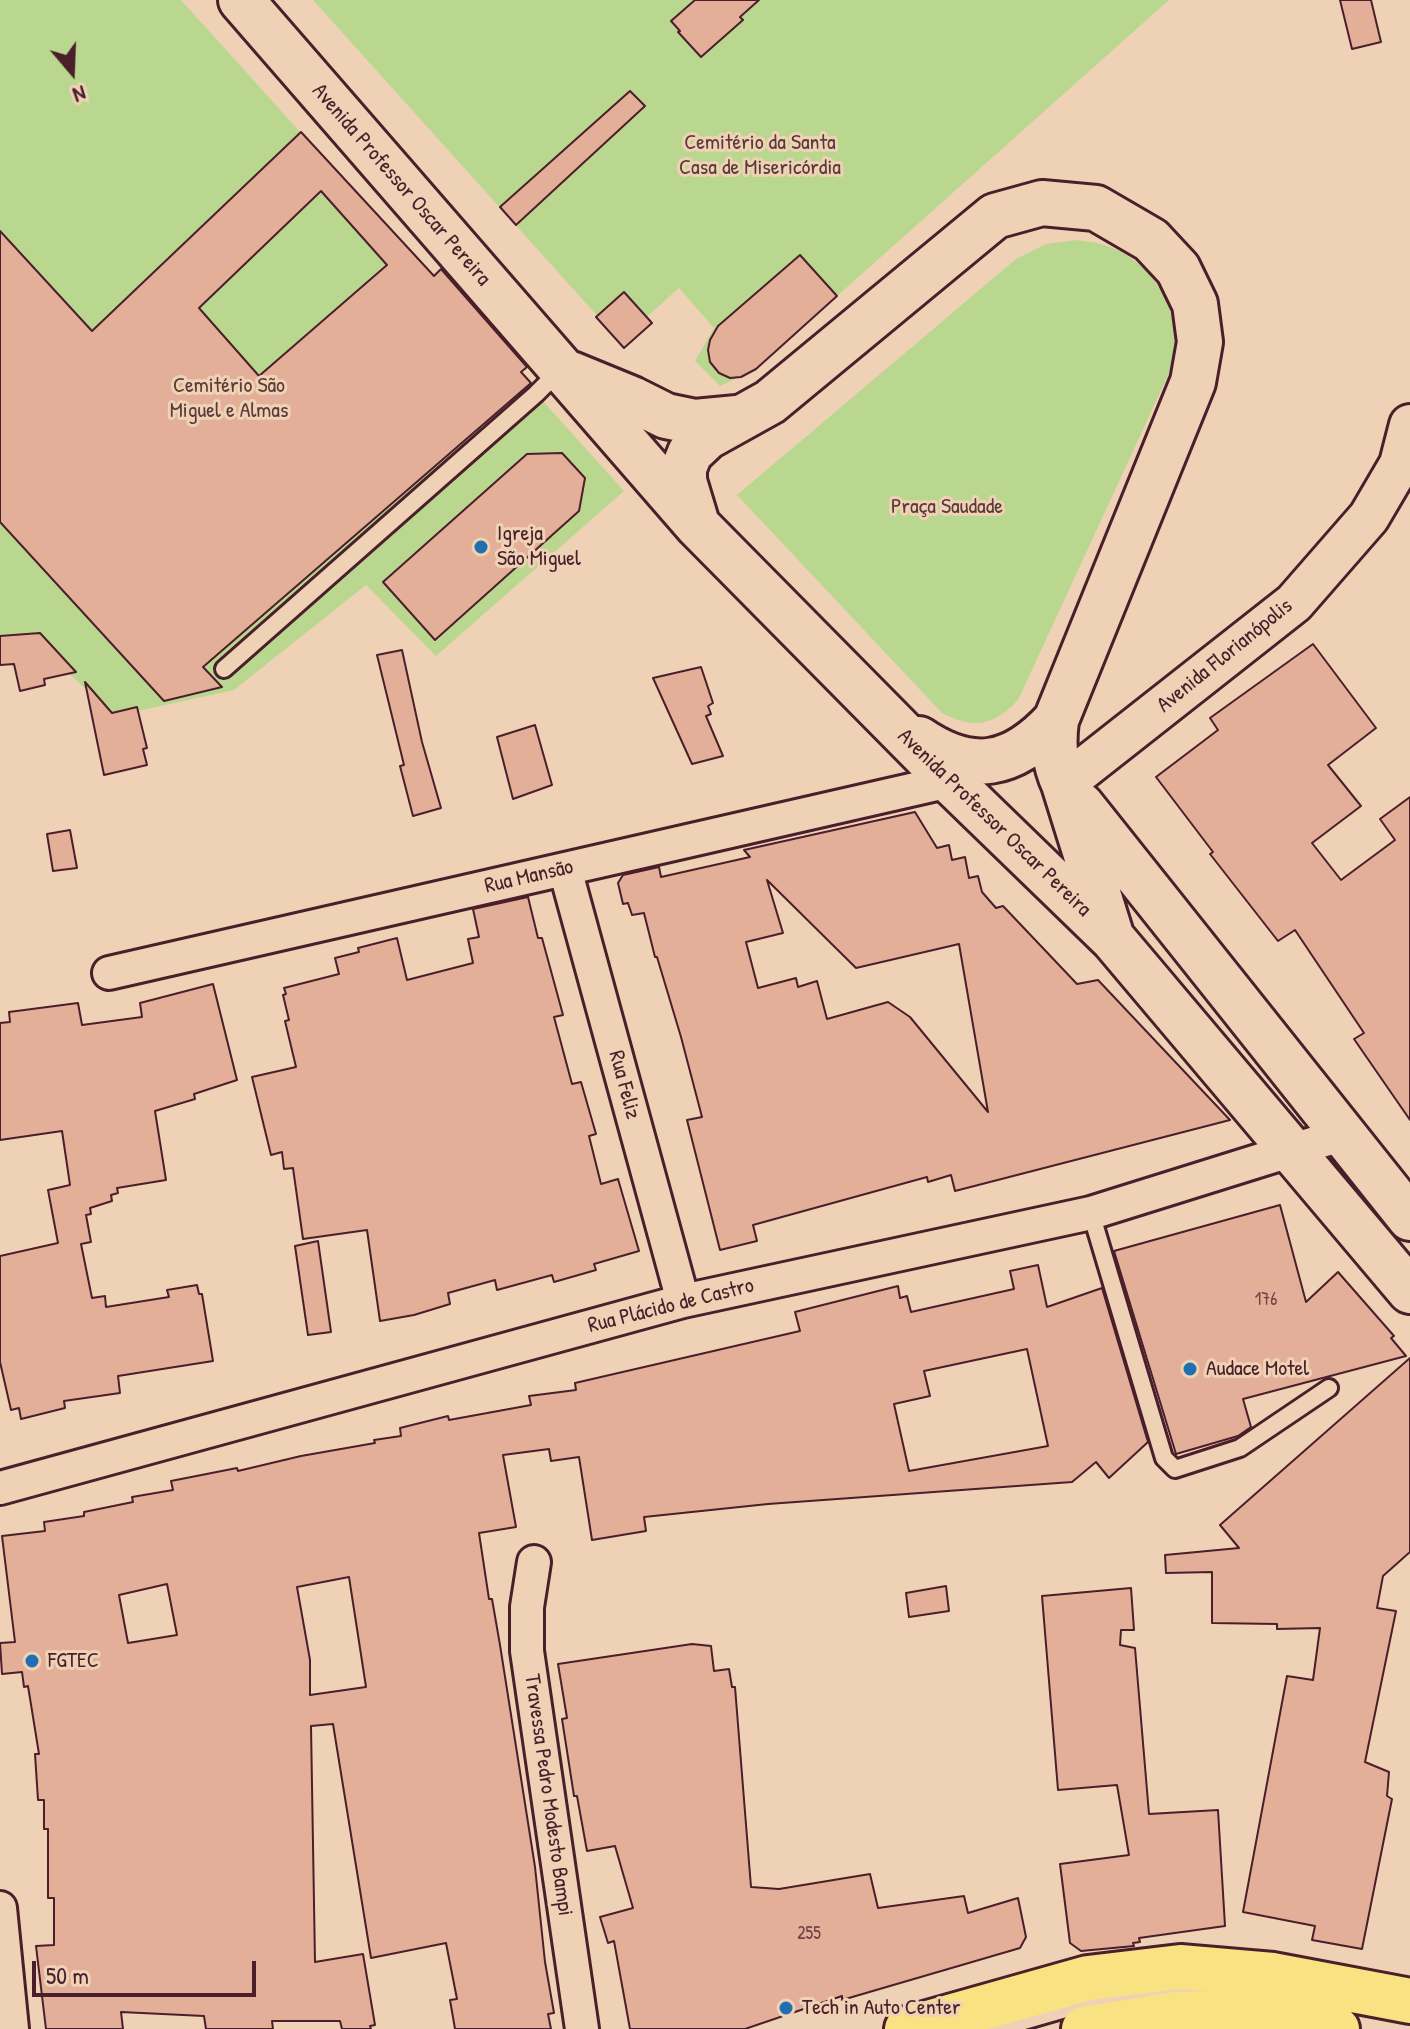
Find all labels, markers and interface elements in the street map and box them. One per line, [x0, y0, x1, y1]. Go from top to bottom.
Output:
north arrow [32, 32, 112, 112]
street label: Avenida Professor Oscar Pereira [306, 78, 496, 292]
text: N [69, 79, 90, 111]
park label: Cemitério da Santa Casa de Misericórdia [679, 130, 841, 182]
park label: Cemitério São Miguel e Almas [170, 373, 288, 424]
park label: Praça Saudade [891, 494, 1003, 520]
place label: Igreja São Miguel [497, 521, 581, 572]
marker: Igreja São Miguel [472, 538, 490, 556]
street label: Avenida Florianópolis [1152, 593, 1298, 719]
street label: Avenida Professor Oscar Pereira [892, 723, 1096, 923]
street label: Rua Mansão [482, 854, 576, 900]
street label: Rua Feliz [602, 1048, 646, 1122]
street label: Rua Plácido de Castro [585, 1273, 757, 1339]
house number: 176 [1255, 1289, 1277, 1311]
place label: Audace Motel [1206, 1356, 1309, 1382]
marker: Audace Motel [1181, 1360, 1199, 1378]
place label: FGTEC [48, 1648, 99, 1674]
marker: FGTEC [23, 1652, 41, 1670]
street label: Travessa Pedro Modesto Bampi [518, 1672, 578, 1918]
house number: 255 [797, 1923, 821, 1945]
scale bar [36, 1945, 260, 1995]
text: 50 m [46, 1959, 89, 1991]
place label: Tech in Auto Center [802, 1995, 960, 2021]
marker: Tech in Auto Center [777, 1999, 795, 2017]

